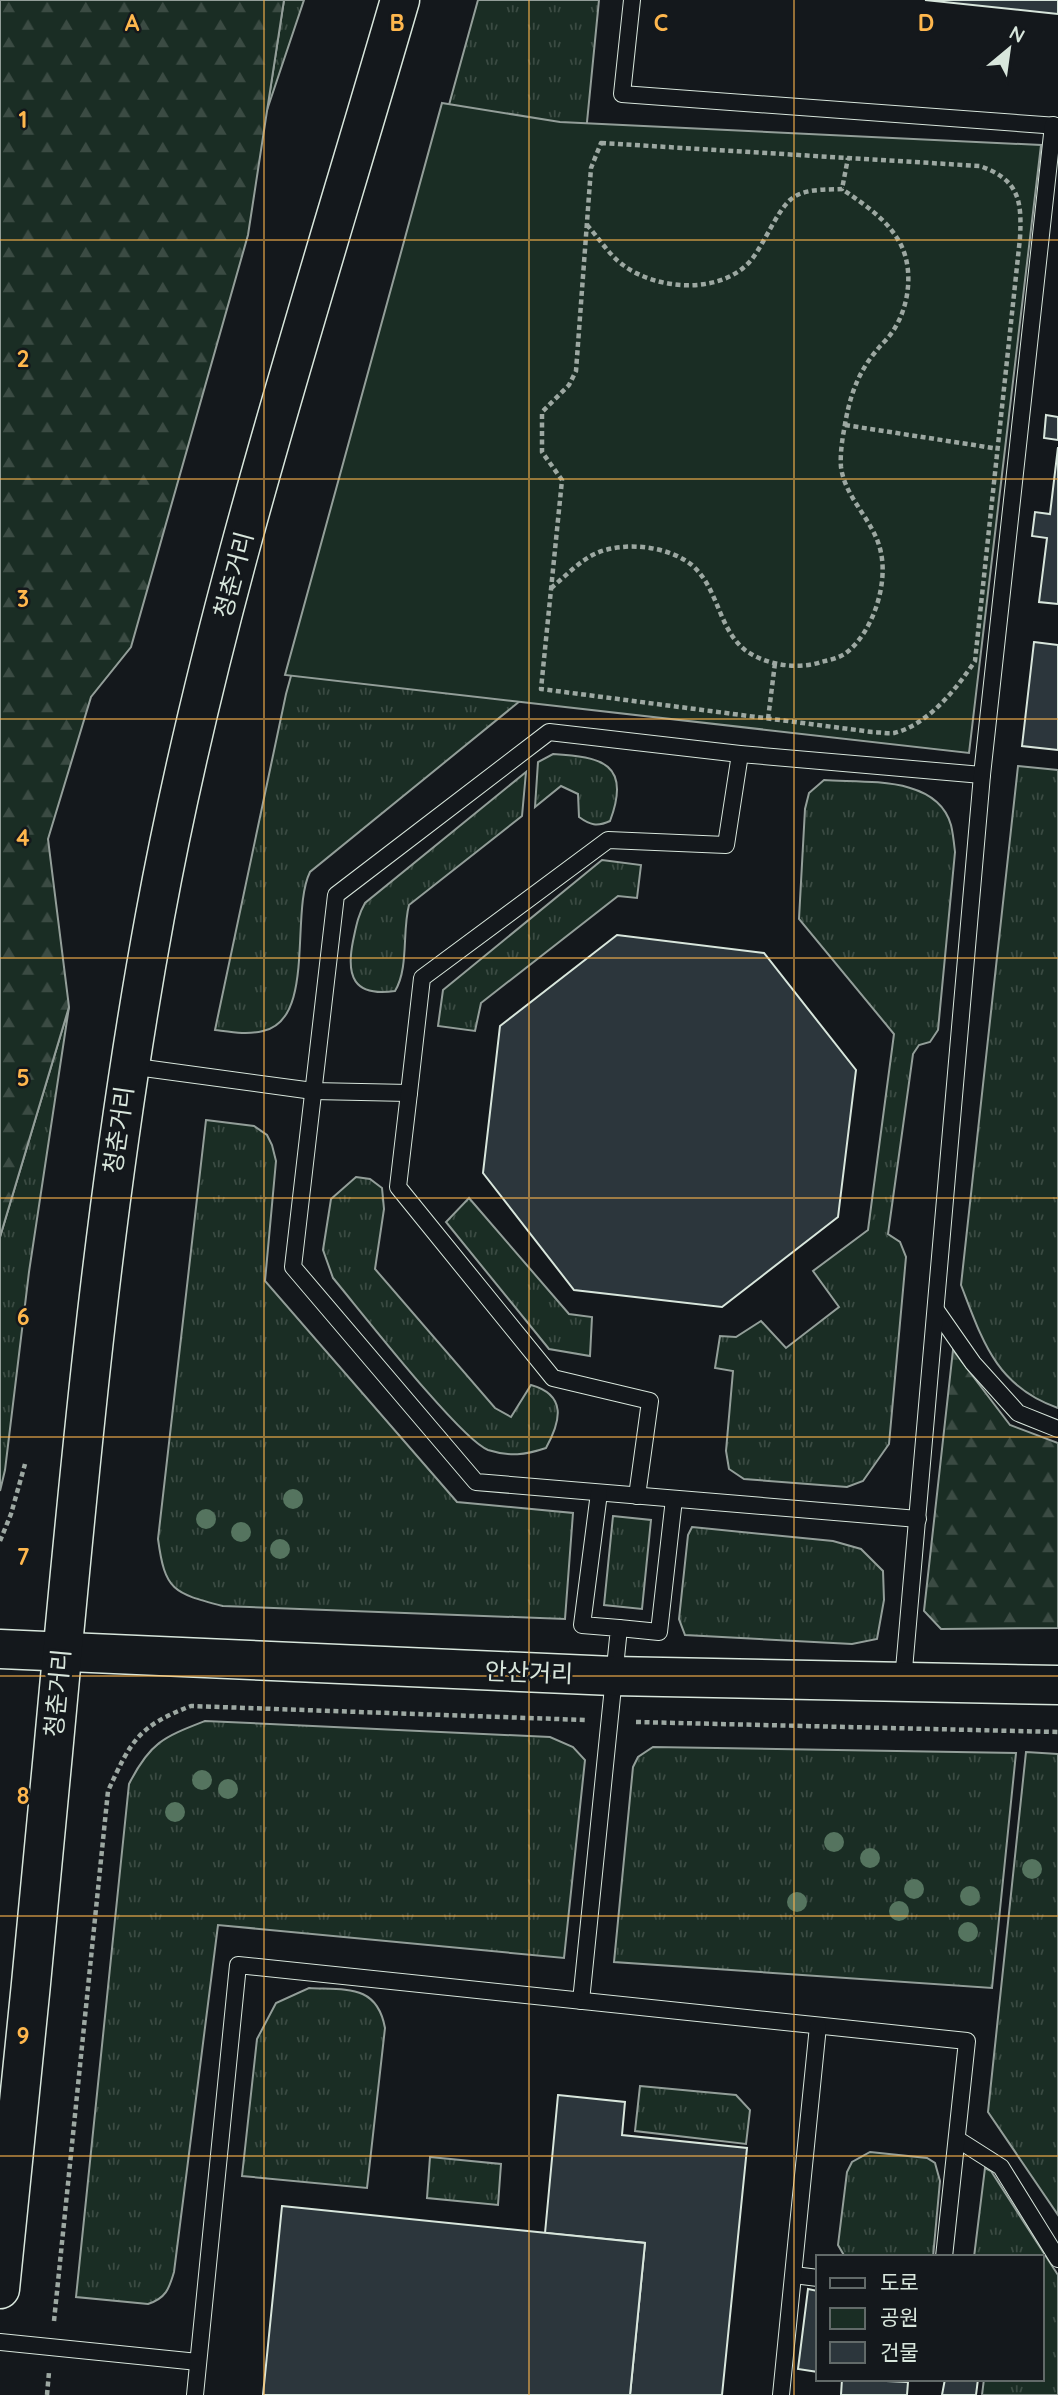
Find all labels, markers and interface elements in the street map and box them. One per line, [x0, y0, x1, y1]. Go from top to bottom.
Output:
text: A [125, 8, 140, 37]
text: B [389, 8, 405, 37]
text: C [654, 8, 668, 37]
text: D [918, 8, 934, 37]
north arrow [974, 14, 1044, 84]
text: N [1005, 20, 1029, 48]
text: 1 [19, 105, 27, 134]
text: 2 [16, 344, 30, 373]
street label: 청춘거리 [207, 528, 259, 621]
text: 3 [17, 584, 29, 613]
text: 4 [16, 823, 30, 852]
text: 5 [16, 1063, 30, 1092]
street label: 청춘거리 [97, 1084, 139, 1176]
text: 6 [17, 1302, 29, 1331]
text: 7 [17, 1542, 30, 1571]
street label: 청춘거리 [38, 1648, 76, 1738]
street label: 안산거리 [484, 1655, 574, 1689]
text: 8 [17, 1781, 29, 1810]
text: 9 [16, 2021, 30, 2050]
legend [816, 2255, 1044, 2381]
text: 도로 [880, 2269, 919, 2295]
text: 공원 [880, 2304, 919, 2330]
text: 건물 [880, 2339, 919, 2365]

